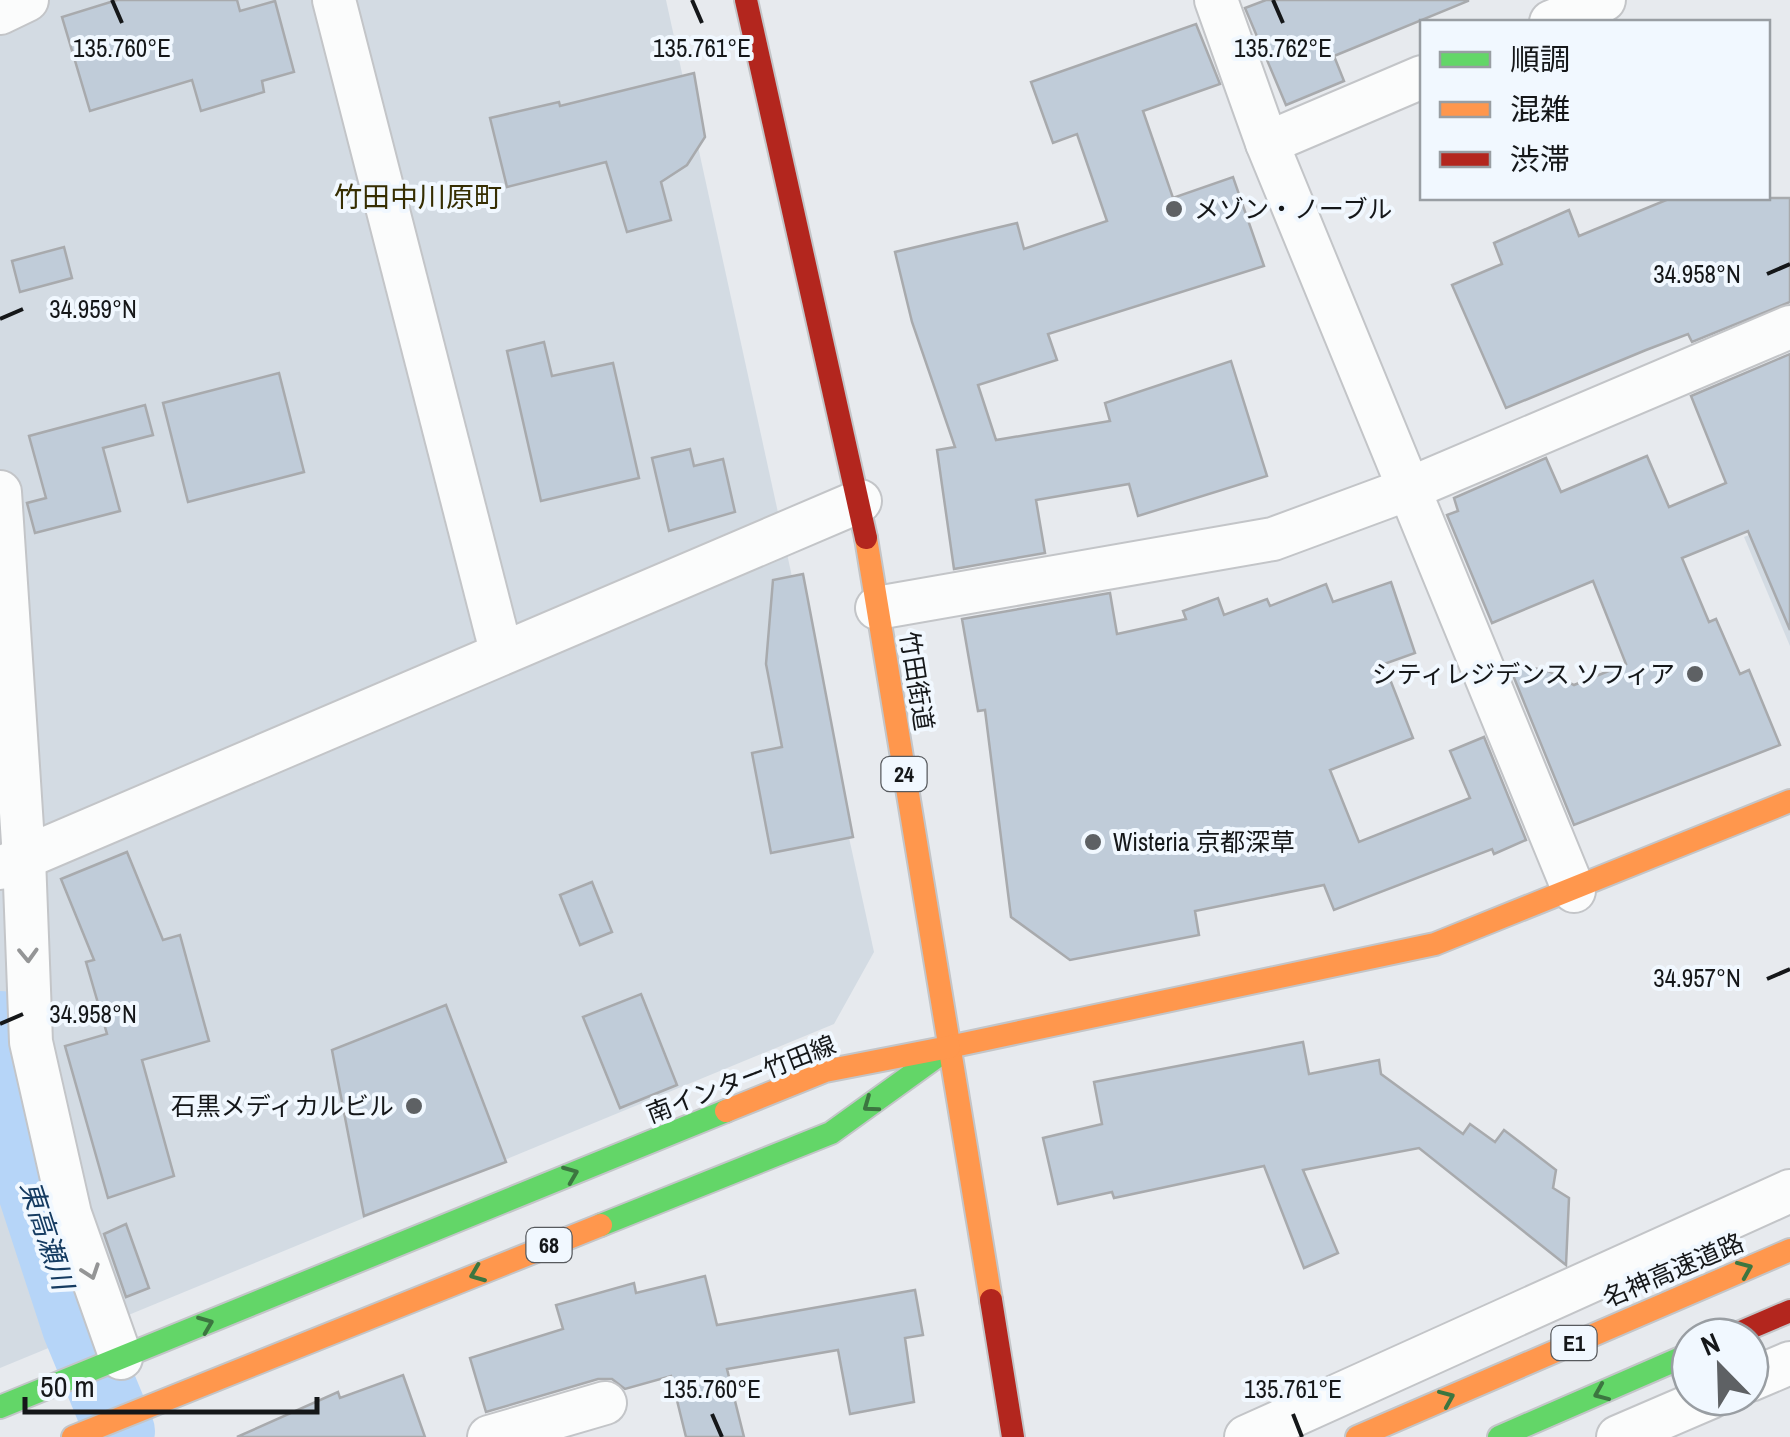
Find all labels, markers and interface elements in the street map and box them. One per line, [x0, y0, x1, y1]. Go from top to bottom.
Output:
legend [1420, 20, 1770, 200]
text: 135.760°E [73, 31, 171, 65]
text: 135.761°E [653, 31, 751, 65]
text: 135.762°E [1234, 31, 1332, 65]
text: 順調 [1510, 39, 1570, 79]
text: 混雑 [1510, 89, 1570, 129]
text: 渋滞 [1510, 139, 1570, 179]
district label: 竹田中川原町 [334, 178, 502, 216]
place label: メゾン・ノーブル [1194, 192, 1393, 226]
marker: メゾン・ノーブル [1163, 198, 1185, 220]
text: 34.958°N [1653, 257, 1741, 291]
text: 34.959°N [49, 292, 137, 326]
street label: 竹田街道 [892, 629, 942, 733]
place label: シティレジデンス ソフィア [1372, 657, 1675, 691]
marker: シティレジデンス ソフィア [1684, 663, 1706, 685]
road number: 24 [882, 757, 926, 791]
place label: Wisteria 京都深草 [1113, 825, 1295, 859]
marker: Wisteria 京都深草 [1082, 831, 1104, 853]
one-way arrow [17, 948, 38, 964]
text: 34.957°N [1653, 961, 1741, 995]
text: 34.958°N [49, 997, 137, 1031]
street label: 南インター竹田線 [642, 1027, 840, 1131]
place label: 石黒メディカルビル [171, 1089, 394, 1123]
one-way arrow [863, 1093, 881, 1111]
marker: 石黒メディカルビル [403, 1095, 425, 1117]
one-way arrow [561, 1166, 579, 1186]
water label: 東高瀬川 [12, 1176, 83, 1297]
street label: 名神高速道路 [1597, 1225, 1749, 1315]
road number: 68 [526, 1228, 572, 1262]
one-way arrow [1735, 1261, 1753, 1281]
one-way arrow [79, 1263, 100, 1280]
one-way arrow [469, 1263, 486, 1283]
one-way arrow [196, 1315, 213, 1335]
north arrow [1670, 1317, 1770, 1417]
text: N [1695, 1323, 1725, 1365]
road number: E1 [1552, 1326, 1596, 1360]
scale bar [25, 1352, 318, 1414]
text: 50 m [40, 1366, 95, 1406]
text: 135.760°E [663, 1372, 761, 1406]
text: 135.761°E [1244, 1372, 1342, 1406]
one-way arrow [1593, 1381, 1611, 1401]
one-way arrow [1437, 1390, 1455, 1410]

